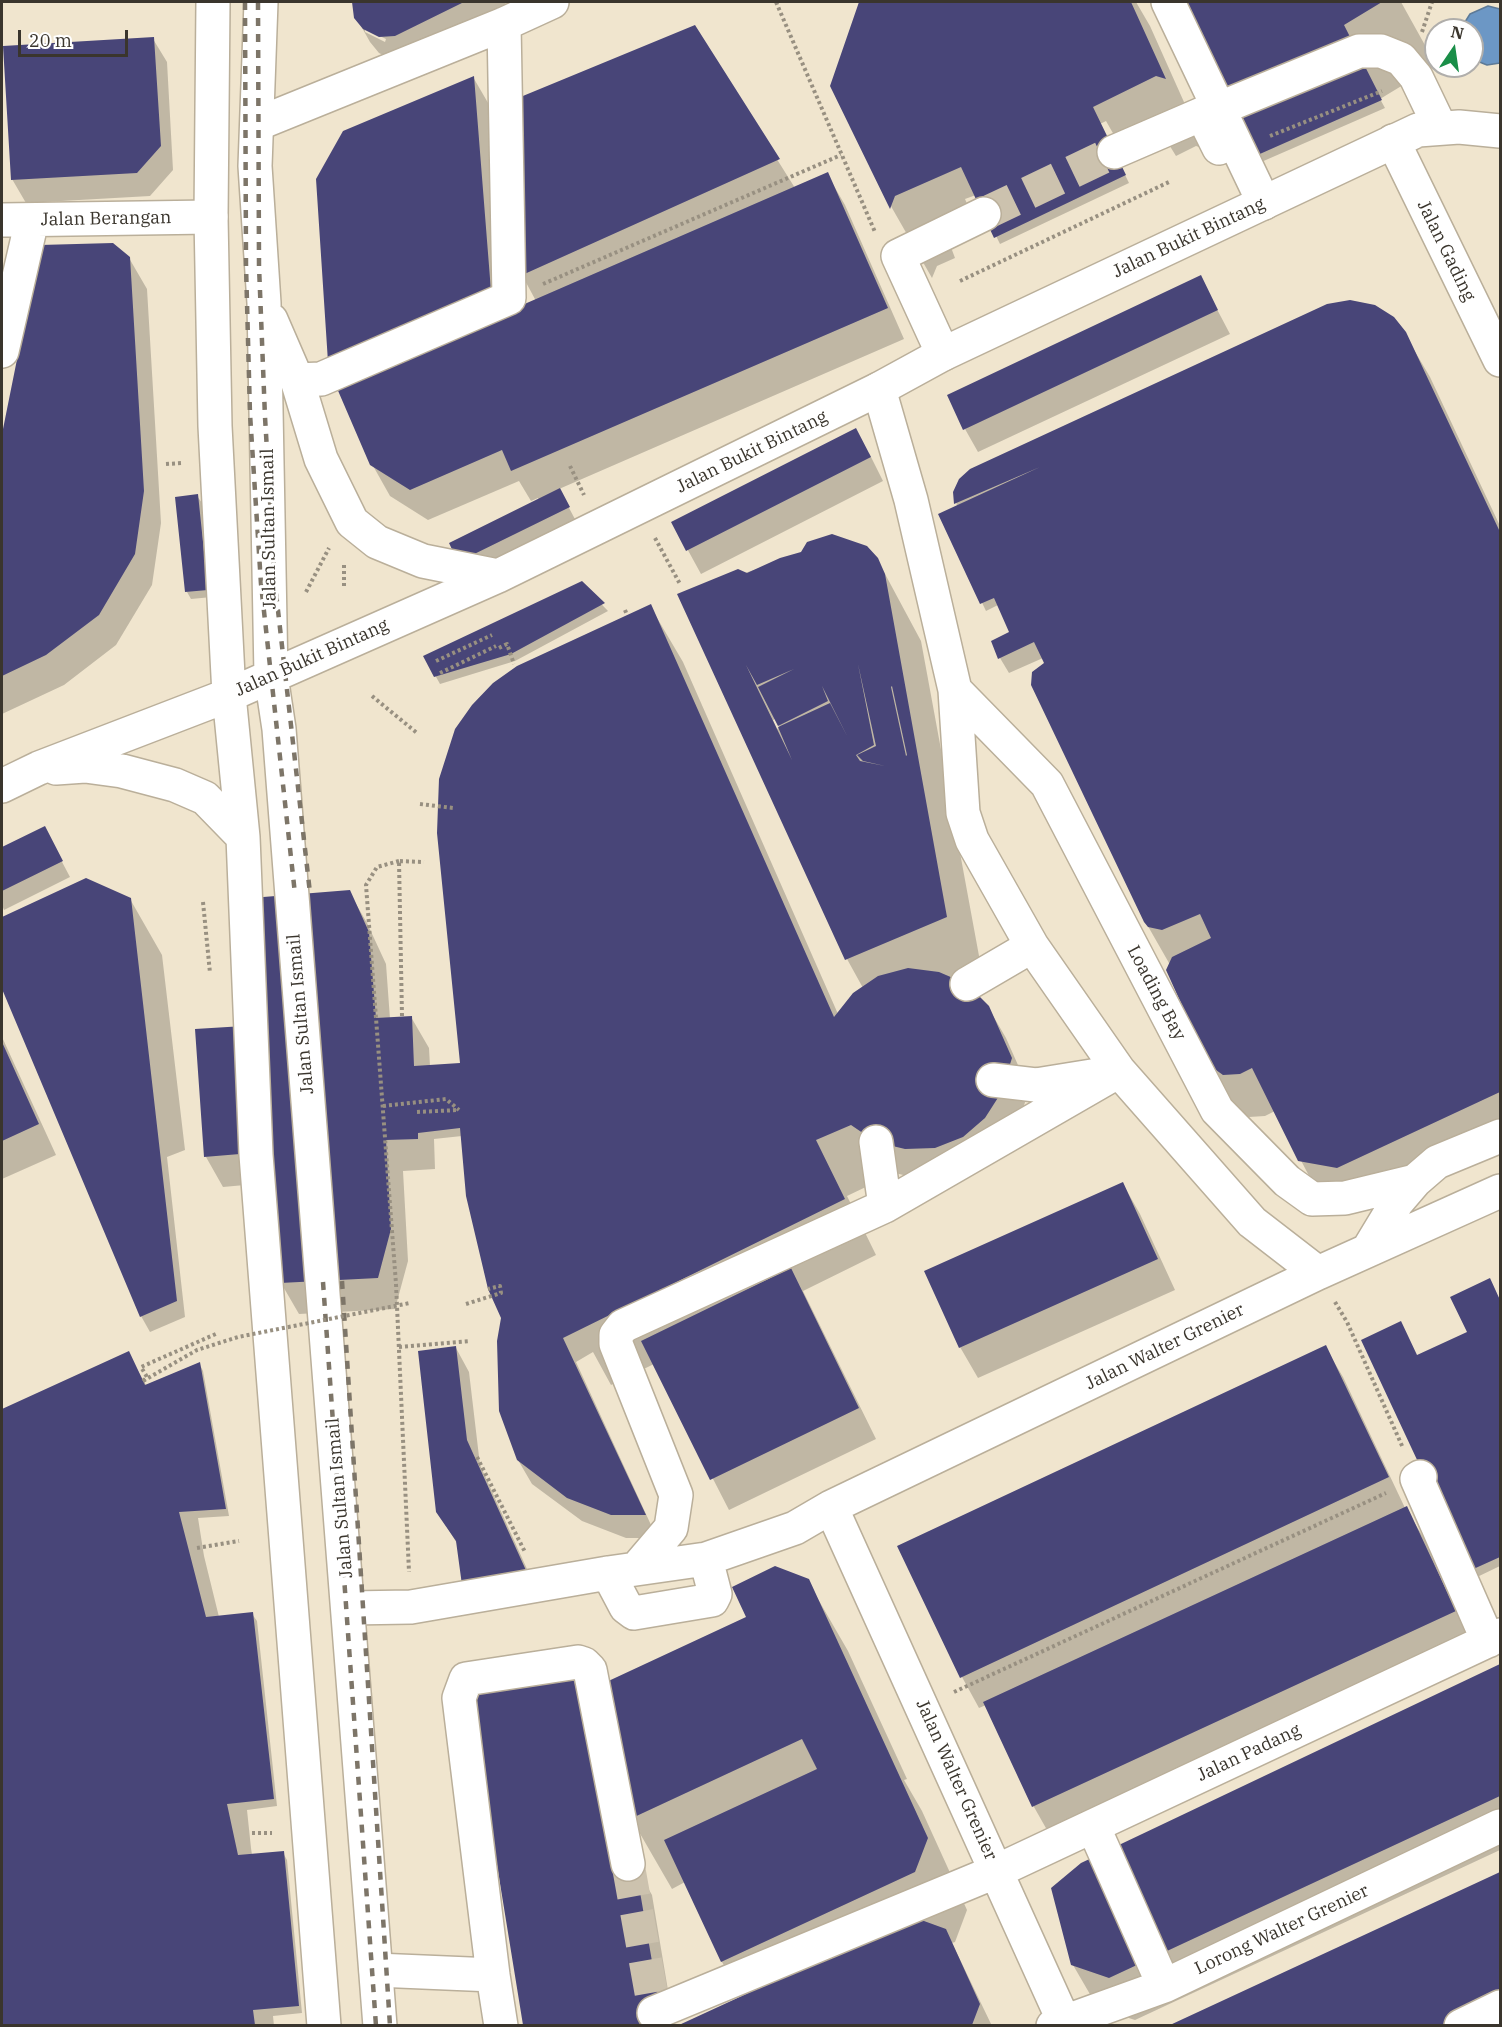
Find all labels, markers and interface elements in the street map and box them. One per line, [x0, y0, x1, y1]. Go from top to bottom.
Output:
scale bar [21, 18, 130, 56]
north arrow [1424, 18, 1484, 78]
text: N [1449, 21, 1466, 44]
text: 20 m [29, 29, 72, 52]
street label: Jalan Bukit Bintang [1110, 193, 1268, 283]
street label: Jalan Gading [1412, 197, 1480, 305]
street label: Jalan Berangan [40, 207, 172, 231]
street label: Jalan Bukit Bintang [673, 406, 831, 498]
street label: Jalan Sultan Ismail [257, 448, 281, 610]
street label: Jalan Bukit Bintang [232, 615, 392, 701]
street label: Jalan Sultan Ismail [283, 933, 319, 1095]
street label: Loading Bay [1122, 942, 1190, 1044]
street label: Jalan Walter Grenier [1082, 1299, 1248, 1395]
street label: Jalan Sultan Ismail [322, 1417, 358, 1579]
street label: Jalan Walter Grenier [911, 1696, 1001, 1864]
street label: Jalan Padang [1194, 1720, 1304, 1786]
street label: Lorong Walter Grenier [1192, 1880, 1372, 1980]

